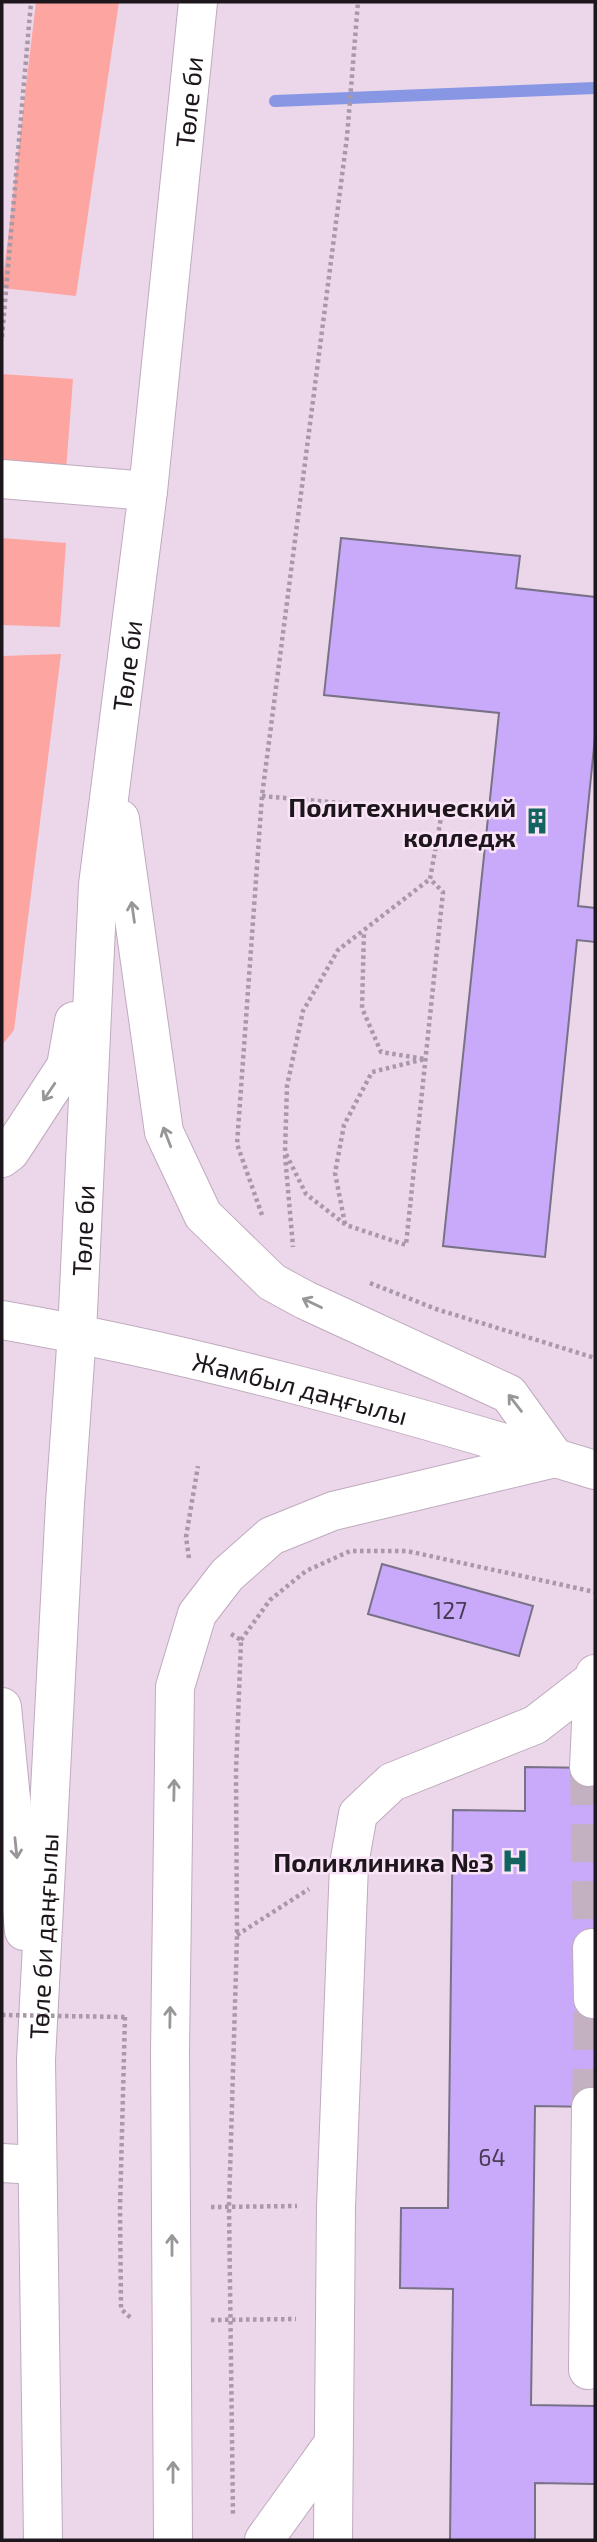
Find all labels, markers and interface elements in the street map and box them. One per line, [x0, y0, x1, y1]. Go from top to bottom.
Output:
street label: Төле би [168, 55, 208, 149]
street label: Төле би [105, 618, 147, 713]
place label: Политехнический колледж [288, 791, 516, 852]
building icon: Политехнический колледж [522, 806, 552, 836]
one-way arrow [127, 902, 140, 924]
one-way arrow [42, 1082, 56, 1101]
one-way arrow [160, 1127, 172, 1148]
street label: Төле би [64, 1184, 99, 1277]
one-way arrow [302, 1296, 323, 1309]
street label: Жамбыл даңғылы [190, 1344, 411, 1430]
one-way arrow [508, 1394, 522, 1413]
house number: 127 [433, 1596, 467, 1624]
one-way arrow [167, 1778, 180, 1801]
street label: Төле би даңғылы [22, 1832, 63, 2040]
one-way arrow [9, 1836, 22, 1859]
place label: Поликлиника №3 [273, 1846, 494, 1877]
hospital icon: Поликлиника №3 [500, 1846, 530, 1876]
one-way arrow [163, 2006, 177, 2029]
house number: 64 [478, 2143, 506, 2171]
one-way arrow [165, 2233, 179, 2256]
one-way arrow [166, 2461, 180, 2484]

